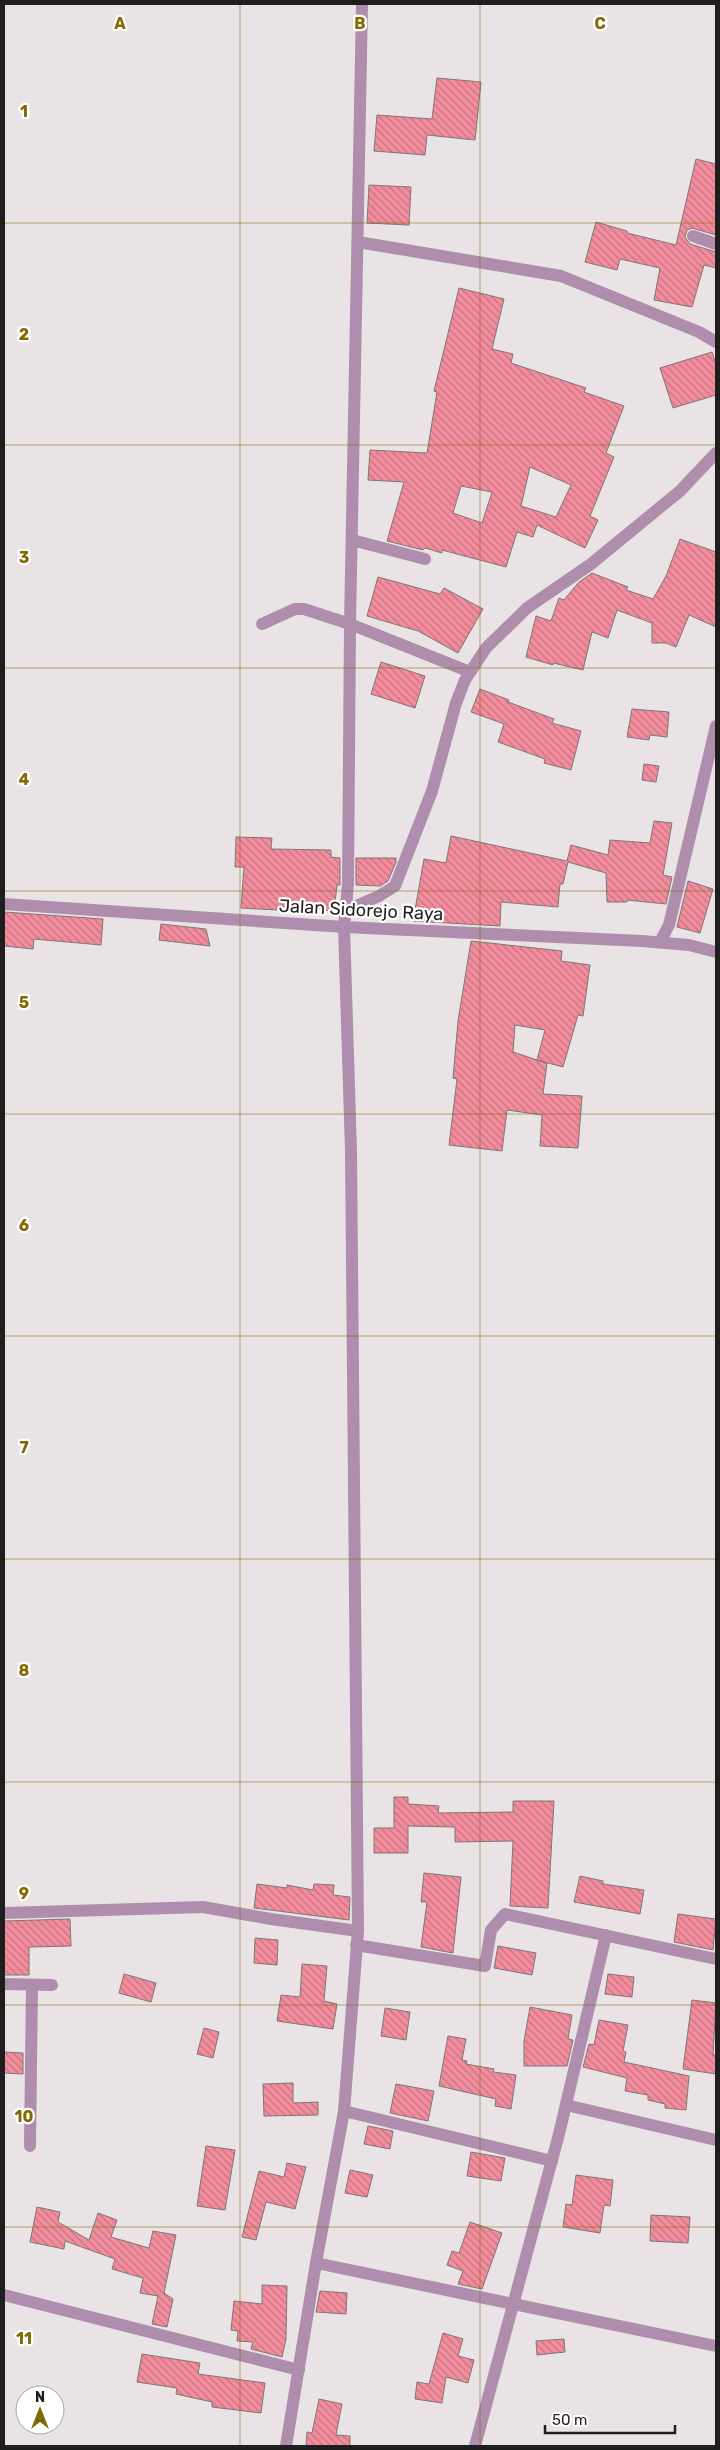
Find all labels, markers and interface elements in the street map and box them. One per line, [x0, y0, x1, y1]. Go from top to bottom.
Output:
text: A [114, 14, 126, 33]
text: B [354, 14, 366, 33]
text: C [594, 14, 606, 33]
text: 1 [20, 102, 28, 121]
text: 2 [19, 325, 29, 344]
text: 3 [19, 548, 29, 567]
text: 4 [19, 770, 30, 789]
street label: Jalan Sidorejo Raya [278, 895, 444, 925]
text: 5 [19, 993, 29, 1012]
text: 6 [19, 1216, 29, 1235]
text: 7 [19, 1438, 29, 1457]
text: 8 [19, 1661, 30, 1680]
text: 9 [19, 1884, 29, 1903]
text: 10 [15, 2107, 34, 2126]
text: 11 [16, 2329, 32, 2348]
north arrow [15, 2385, 65, 2435]
text: N [35, 2389, 45, 2406]
scale bar [545, 2402, 675, 2434]
text: 50 m [552, 2411, 587, 2429]

